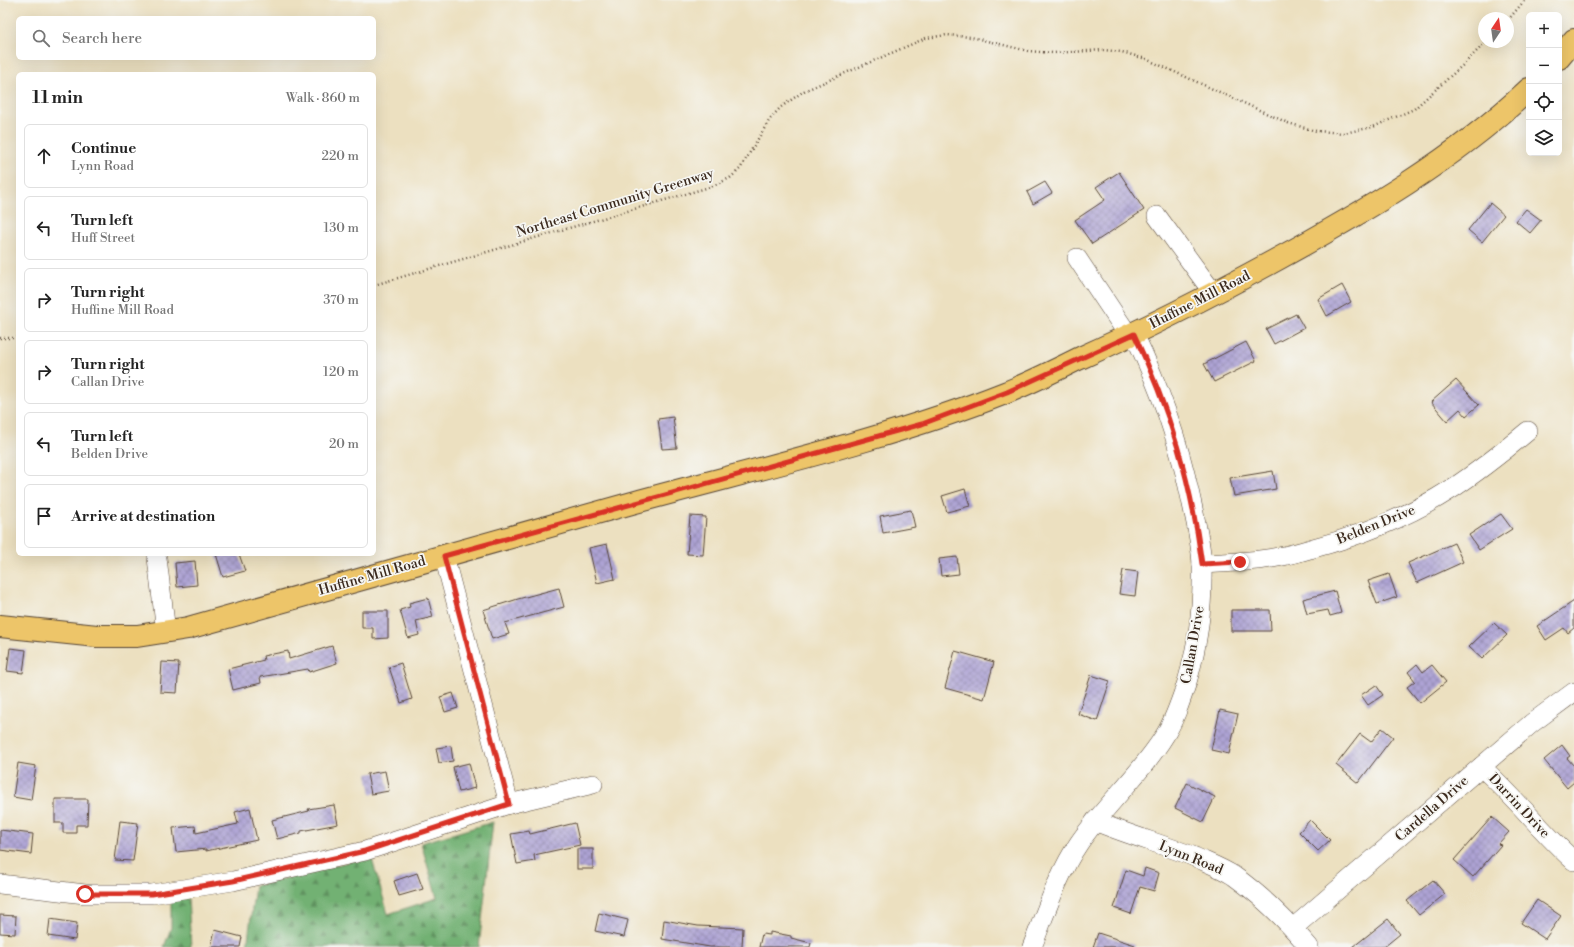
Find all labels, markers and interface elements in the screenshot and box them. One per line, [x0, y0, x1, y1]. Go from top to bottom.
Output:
north arrow [1478, 12, 1514, 48]
map controls [1526, 12, 1562, 156]
button: + [1526, 12, 1562, 48]
search box [16, 16, 376, 60]
icon: search [30, 27, 52, 49]
text: Search here [62, 29, 142, 48]
button: − [1526, 48, 1562, 84]
button: locate [1526, 84, 1562, 120]
text: 11 min [32, 87, 83, 109]
text: Walk · 860 m [286, 90, 360, 106]
button: layers [1526, 120, 1562, 156]
text: Continue [71, 139, 136, 158]
icon: ahead [33, 145, 55, 167]
text: 220 m [321, 148, 359, 164]
text: Lynn Road [71, 158, 134, 174]
street label: Northeast Community Greenway [514, 164, 716, 242]
text: Turn left [71, 211, 133, 230]
icon: left [33, 217, 55, 239]
text: 130 m [324, 220, 359, 236]
text: Huff Street [71, 230, 135, 246]
street label: Huffine Mill Road [1147, 267, 1253, 333]
text: Turn right [71, 283, 145, 302]
icon: right [33, 289, 55, 311]
text: 370 m [323, 292, 359, 308]
text: Huffine Mill Road [71, 302, 174, 318]
text: Turn right [71, 355, 145, 374]
icon: right [33, 361, 55, 383]
text: 120 m [323, 364, 359, 380]
text: Callan Drive [71, 374, 144, 390]
text: Turn left [71, 427, 133, 446]
icon: left [33, 433, 55, 455]
text: 20 m [329, 436, 359, 452]
text: Belden Drive [71, 446, 148, 462]
street label: Belden Drive [1333, 501, 1418, 549]
icon: arrive [33, 505, 55, 527]
text: Arrive at destination [71, 507, 215, 526]
street label: Huffine Mill Road [316, 552, 428, 600]
route end [1231, 553, 1249, 571]
street label: Callan Drive [1177, 605, 1209, 685]
street label: Darrin Drive [1484, 770, 1554, 842]
street label: Cardella Drive [1392, 772, 1472, 846]
street label: Lynn Road [1156, 837, 1226, 879]
route start [76, 885, 94, 903]

